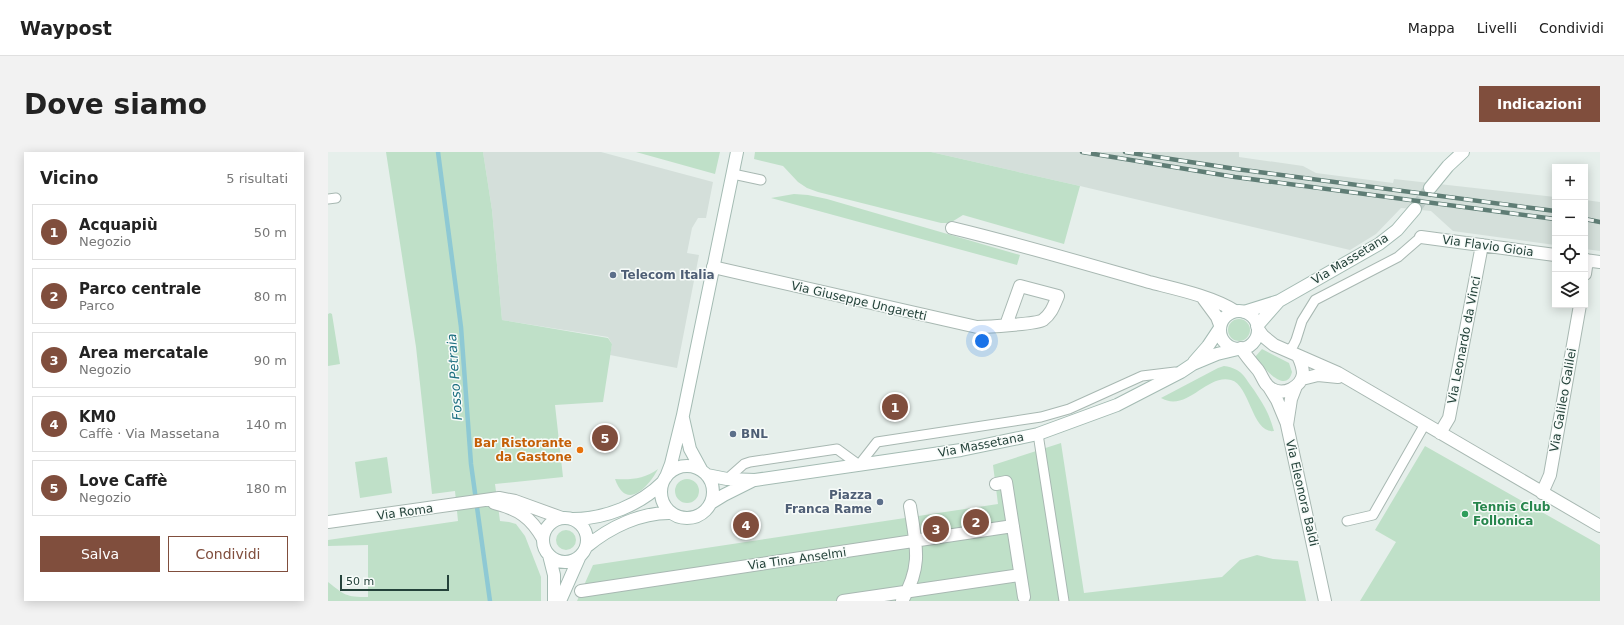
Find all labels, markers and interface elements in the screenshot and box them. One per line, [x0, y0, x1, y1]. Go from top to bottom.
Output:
text: Waypost [20, 17, 112, 39]
text: Mappa [1408, 20, 1455, 36]
text: Livelli [1477, 20, 1517, 36]
text: Condividi [1539, 20, 1604, 36]
button: Indicazioni [1479, 86, 1600, 122]
text: Dove siamo [24, 88, 207, 121]
map controls [1552, 164, 1588, 308]
button: + [1552, 164, 1588, 200]
text: Vicino [40, 168, 98, 188]
text: 5 risultati [226, 171, 288, 186]
button: − [1552, 200, 1588, 236]
text: Acquapiù [79, 216, 158, 234]
text: 1 [49, 225, 59, 240]
text: 50 m [254, 225, 287, 240]
street label: Via Massetana [1309, 231, 1391, 287]
street label: Via Flavio Gioia [1441, 233, 1535, 259]
text: Negozio [79, 234, 131, 249]
button: locate [1552, 236, 1588, 272]
place label: Telecom Italia [621, 268, 715, 282]
marker: Telecom Italia [608, 270, 618, 280]
button: layers [1552, 272, 1588, 308]
street label: Via Leonardo da Vinci [1445, 275, 1483, 405]
street label: Via Giuseppe Ungaretti [790, 279, 928, 323]
text: Parco centrale [79, 280, 201, 298]
text: 2 [49, 289, 59, 304]
text: 80 m [254, 289, 287, 304]
text: Parco [79, 298, 114, 313]
your location [972, 331, 992, 351]
water label: Fosso Petraia [444, 333, 465, 421]
text: Area mercatale [79, 344, 208, 362]
street label: Via Galileo Galilei [1547, 347, 1579, 453]
text: 3 [49, 353, 59, 368]
text: 90 m [254, 353, 287, 368]
text: Negozio [79, 362, 131, 377]
pin: 1 [882, 392, 908, 422]
text: KM0 [79, 408, 116, 426]
text: 4 [49, 417, 59, 432]
text: 140 m [245, 417, 287, 432]
pin: 5 [592, 423, 618, 453]
text: Caffè · Via Massetana [79, 426, 220, 441]
place label: BNL [741, 427, 768, 441]
marker: BNL [728, 429, 738, 439]
street label: Via Massetana [937, 430, 1025, 460]
place label: Bar Ristorante da Gastone [474, 436, 572, 464]
street label: Via Eleonora Baldi [1283, 438, 1321, 548]
marker: Bar Ristorante da Gastone [575, 445, 585, 455]
text: Love Caffè [79, 472, 168, 490]
text: 5 [49, 481, 59, 496]
text: 180 m [245, 481, 287, 496]
place label: Piazza Franca Rame [785, 488, 872, 516]
text: Negozio [79, 490, 131, 505]
marker: Piazza Franca Rame [875, 497, 885, 507]
place label: Tennis Club Follonica [1473, 500, 1551, 528]
street label: Via Roma [376, 501, 434, 523]
pin: 2 [963, 507, 989, 537]
marker: Tennis Club Follonica [1460, 509, 1470, 519]
pin: 4 [733, 510, 759, 540]
pin: 3 [923, 514, 949, 544]
button: Salva [40, 536, 160, 572]
button: Condividi [168, 536, 288, 572]
street label: Via Tina Anselmi [747, 545, 847, 573]
scale bar [340, 573, 449, 592]
text: 50 m [346, 575, 374, 588]

